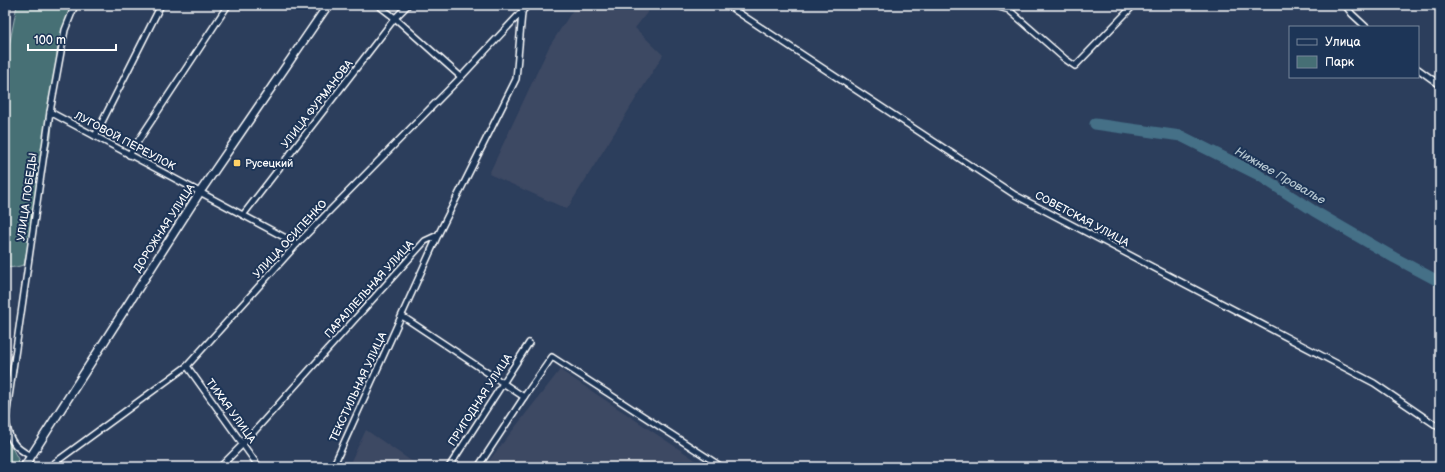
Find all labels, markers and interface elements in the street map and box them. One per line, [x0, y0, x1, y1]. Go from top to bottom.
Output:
scale bar [28, 26, 116, 52]
legend [1289, 26, 1419, 78]
text: 100 m [34, 33, 66, 48]
text: Улица [1325, 35, 1361, 50]
text: Парк [1325, 55, 1355, 70]
street label: УЛИЦА ФУРМАНОВА [279, 57, 356, 151]
street label: ЛУГОВОЙ ПЕРЕУЛОК [72, 108, 178, 174]
water label: Нижнее Провалье [1232, 144, 1328, 208]
street label: УЛИЦА ПОБЕДЫ [14, 152, 40, 242]
place label: Русецкий [245, 157, 293, 170]
marker: Русецкий [232, 158, 242, 168]
street label: ДОРОЖНАЯ УЛИЦА [131, 181, 198, 275]
street label: СОВЕТСКАЯ УЛИЦА [1033, 189, 1132, 249]
street label: УЛИЦА ОСИПЕНКО [250, 197, 330, 281]
street label: ПАРАЛЛЕЛЬНАЯ УЛИЦА [322, 237, 416, 340]
street label: ТЕКСТИЛЬНАЯ УЛИЦА [327, 330, 389, 444]
street label: ПРИГОДНАЯ УЛИЦА [445, 351, 515, 448]
street label: ТИХАЯ УЛИЦА [203, 376, 259, 446]

